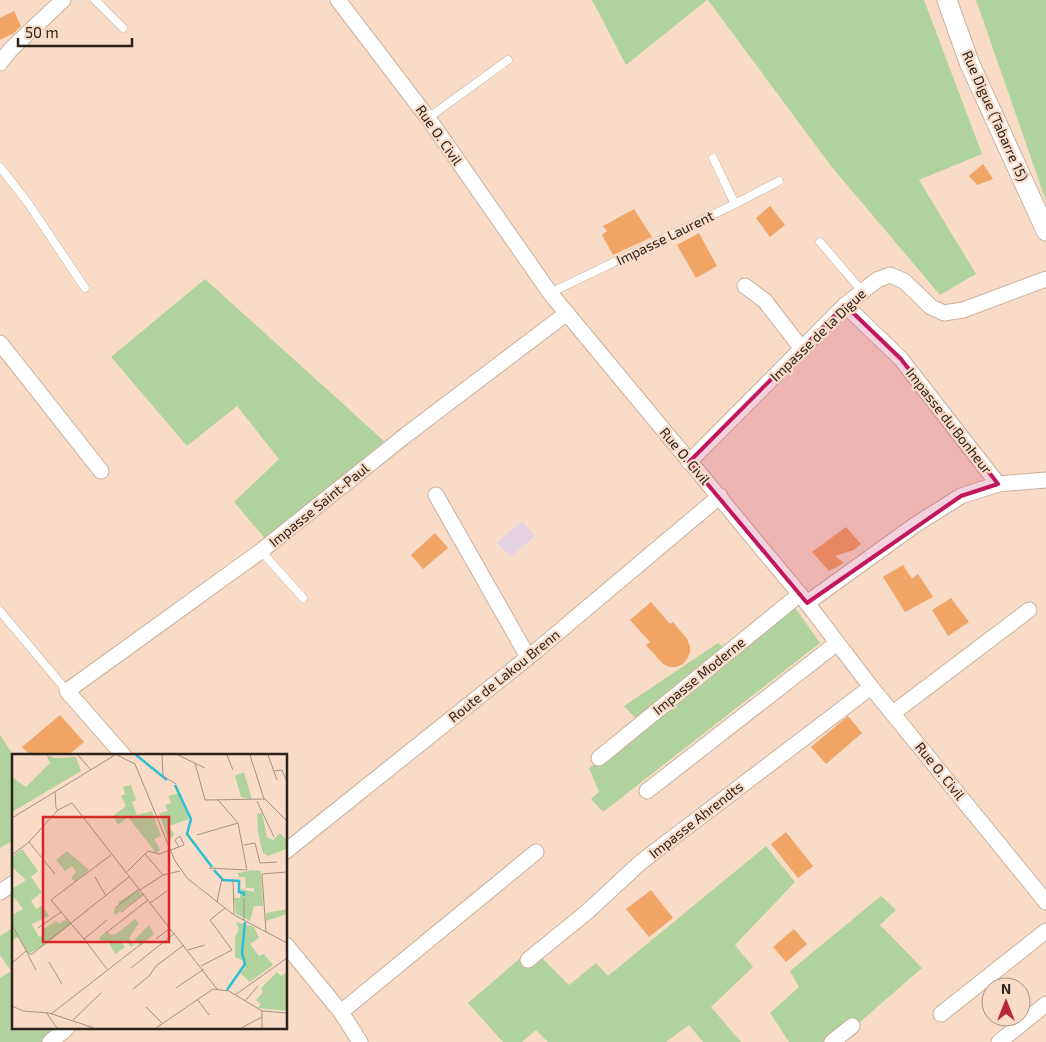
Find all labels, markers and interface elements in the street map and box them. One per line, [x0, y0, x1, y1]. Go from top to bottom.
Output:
scale bar [18, 15, 131, 47]
text: 50 m [25, 23, 59, 41]
street label: Rue Digue (Tabarre 15) [959, 48, 1032, 184]
street label: Rue O. Civil [413, 101, 467, 169]
street label: Impasse Laurent [613, 207, 716, 268]
street label: Impasse de la Digue [766, 285, 869, 385]
street label: Impasse du Bonheur [903, 364, 996, 477]
street label: Rue O. Civil [657, 424, 715, 488]
street label: Impasse Saint-Paul [265, 459, 373, 550]
street label: Route de Lakou Brenn [445, 626, 563, 726]
street label: Impasse Moderne [649, 633, 748, 718]
street label: Rue O. Civil [912, 738, 969, 804]
inset map [12, 754, 288, 1030]
street label: Impasse Ahrendts [645, 778, 746, 862]
north arrow [981, 977, 1031, 1027]
text: N [1001, 980, 1011, 997]

